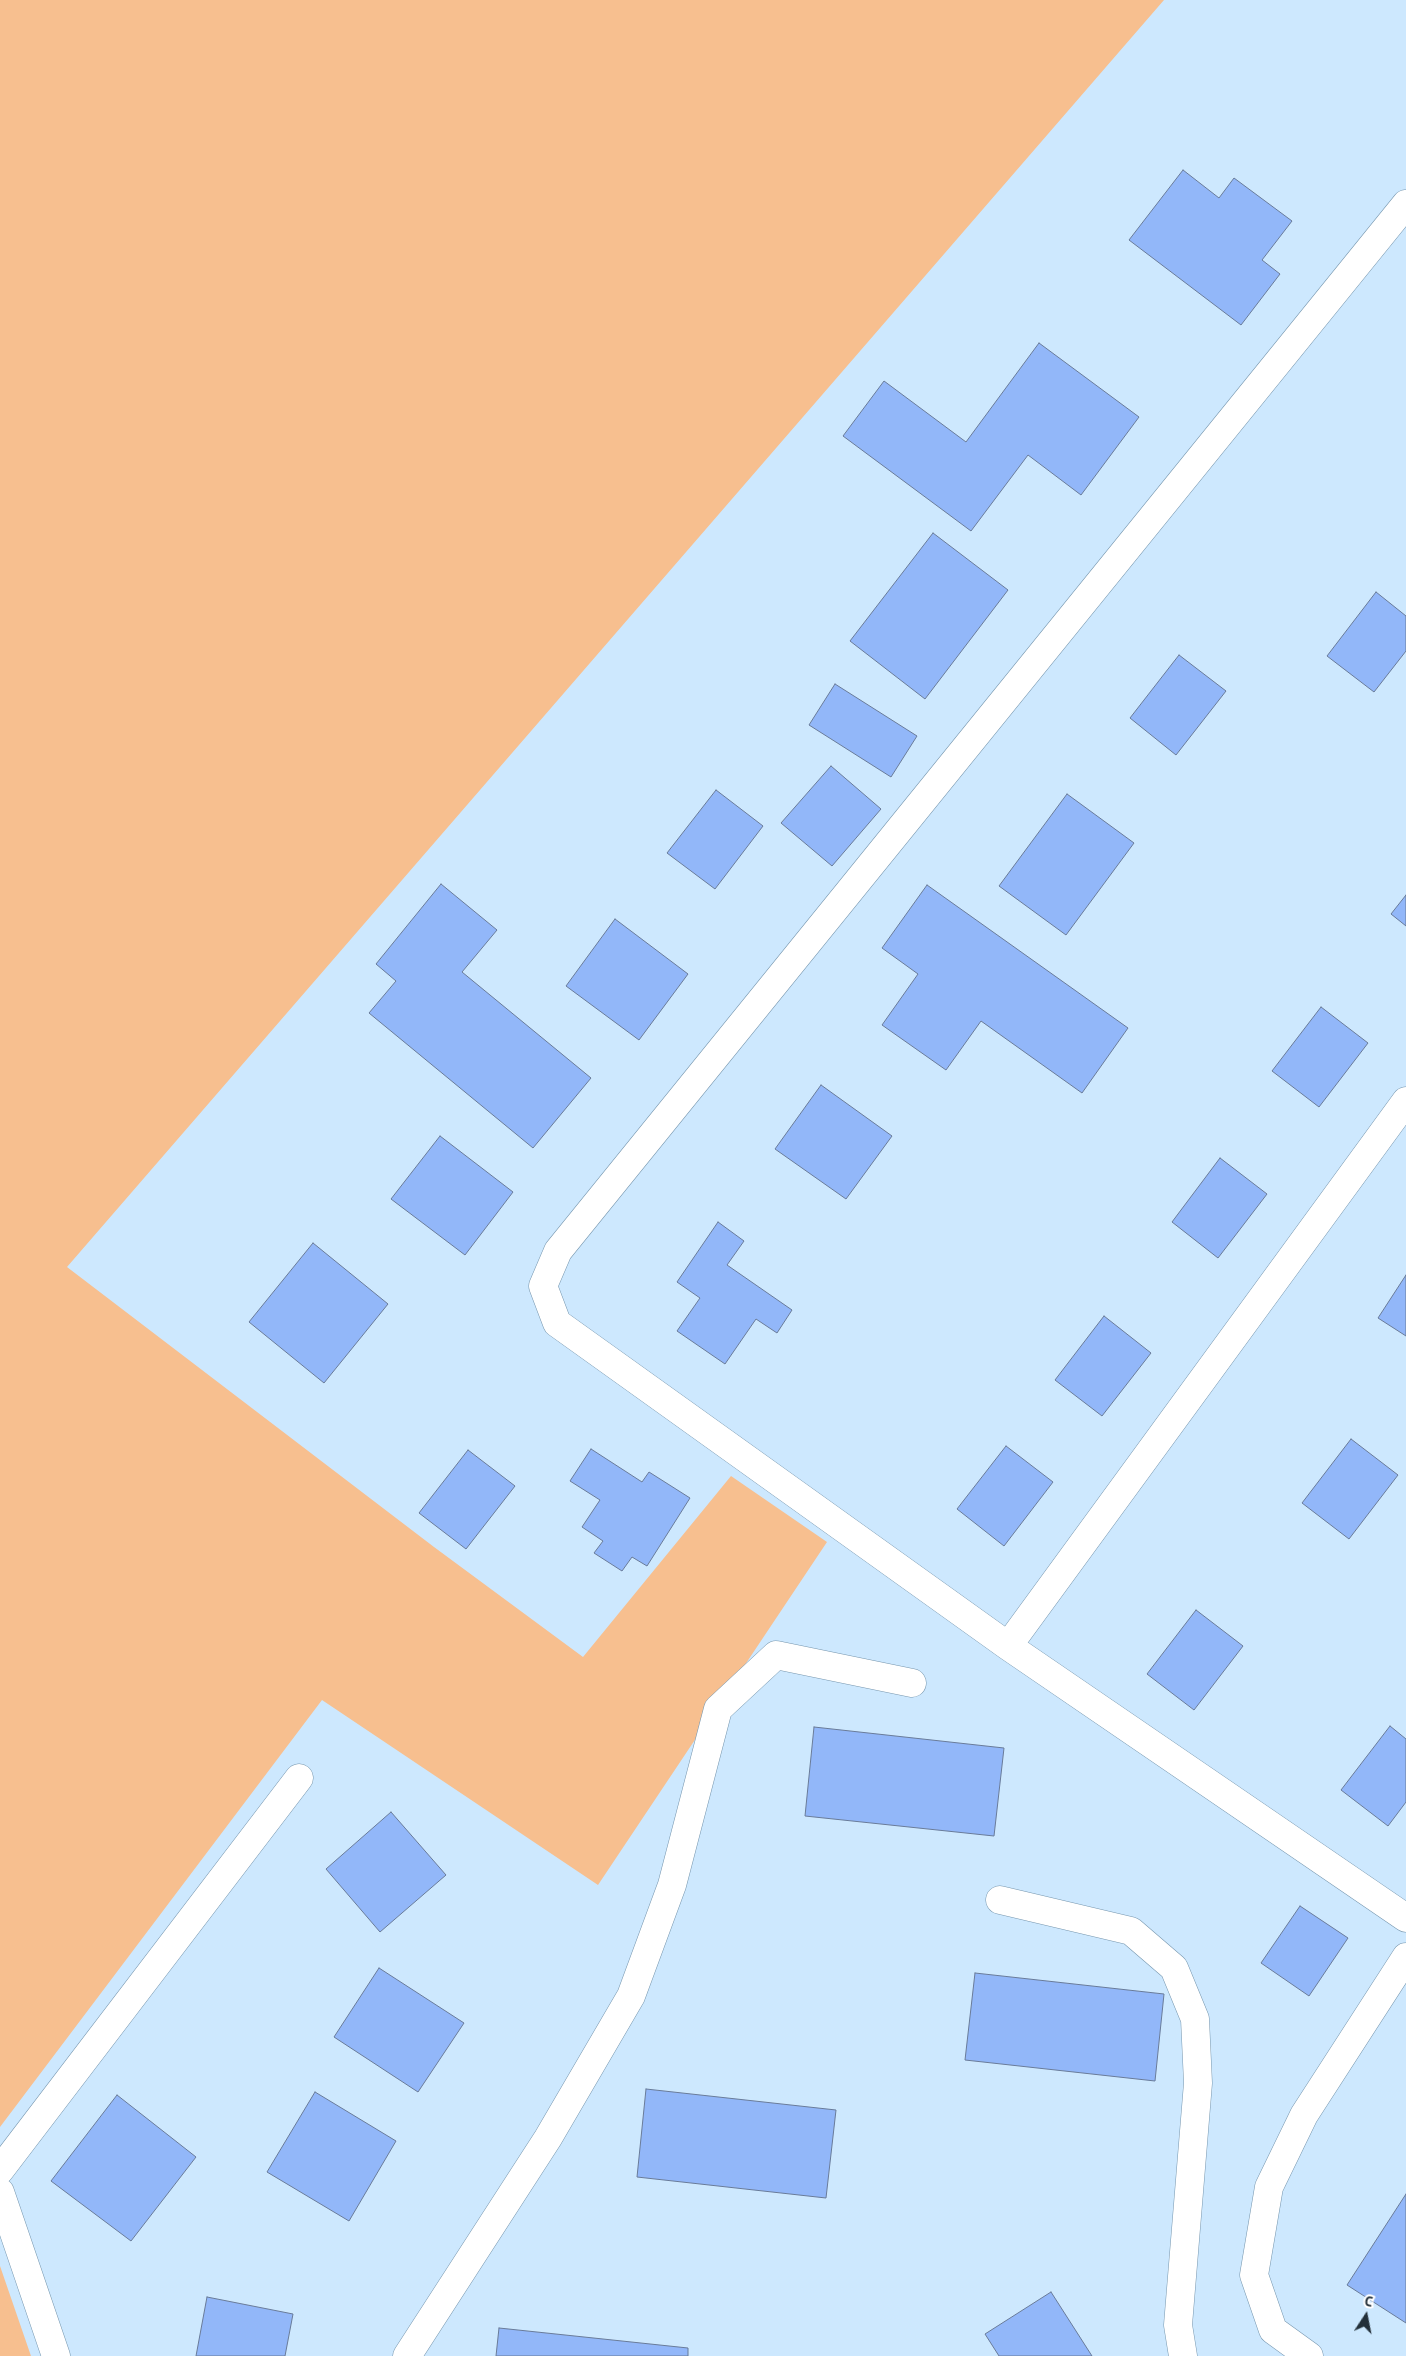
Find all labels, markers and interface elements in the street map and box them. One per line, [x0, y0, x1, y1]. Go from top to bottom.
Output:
north arrow [1341, 2291, 1391, 2341]
text: С [1363, 2292, 1374, 2311]

